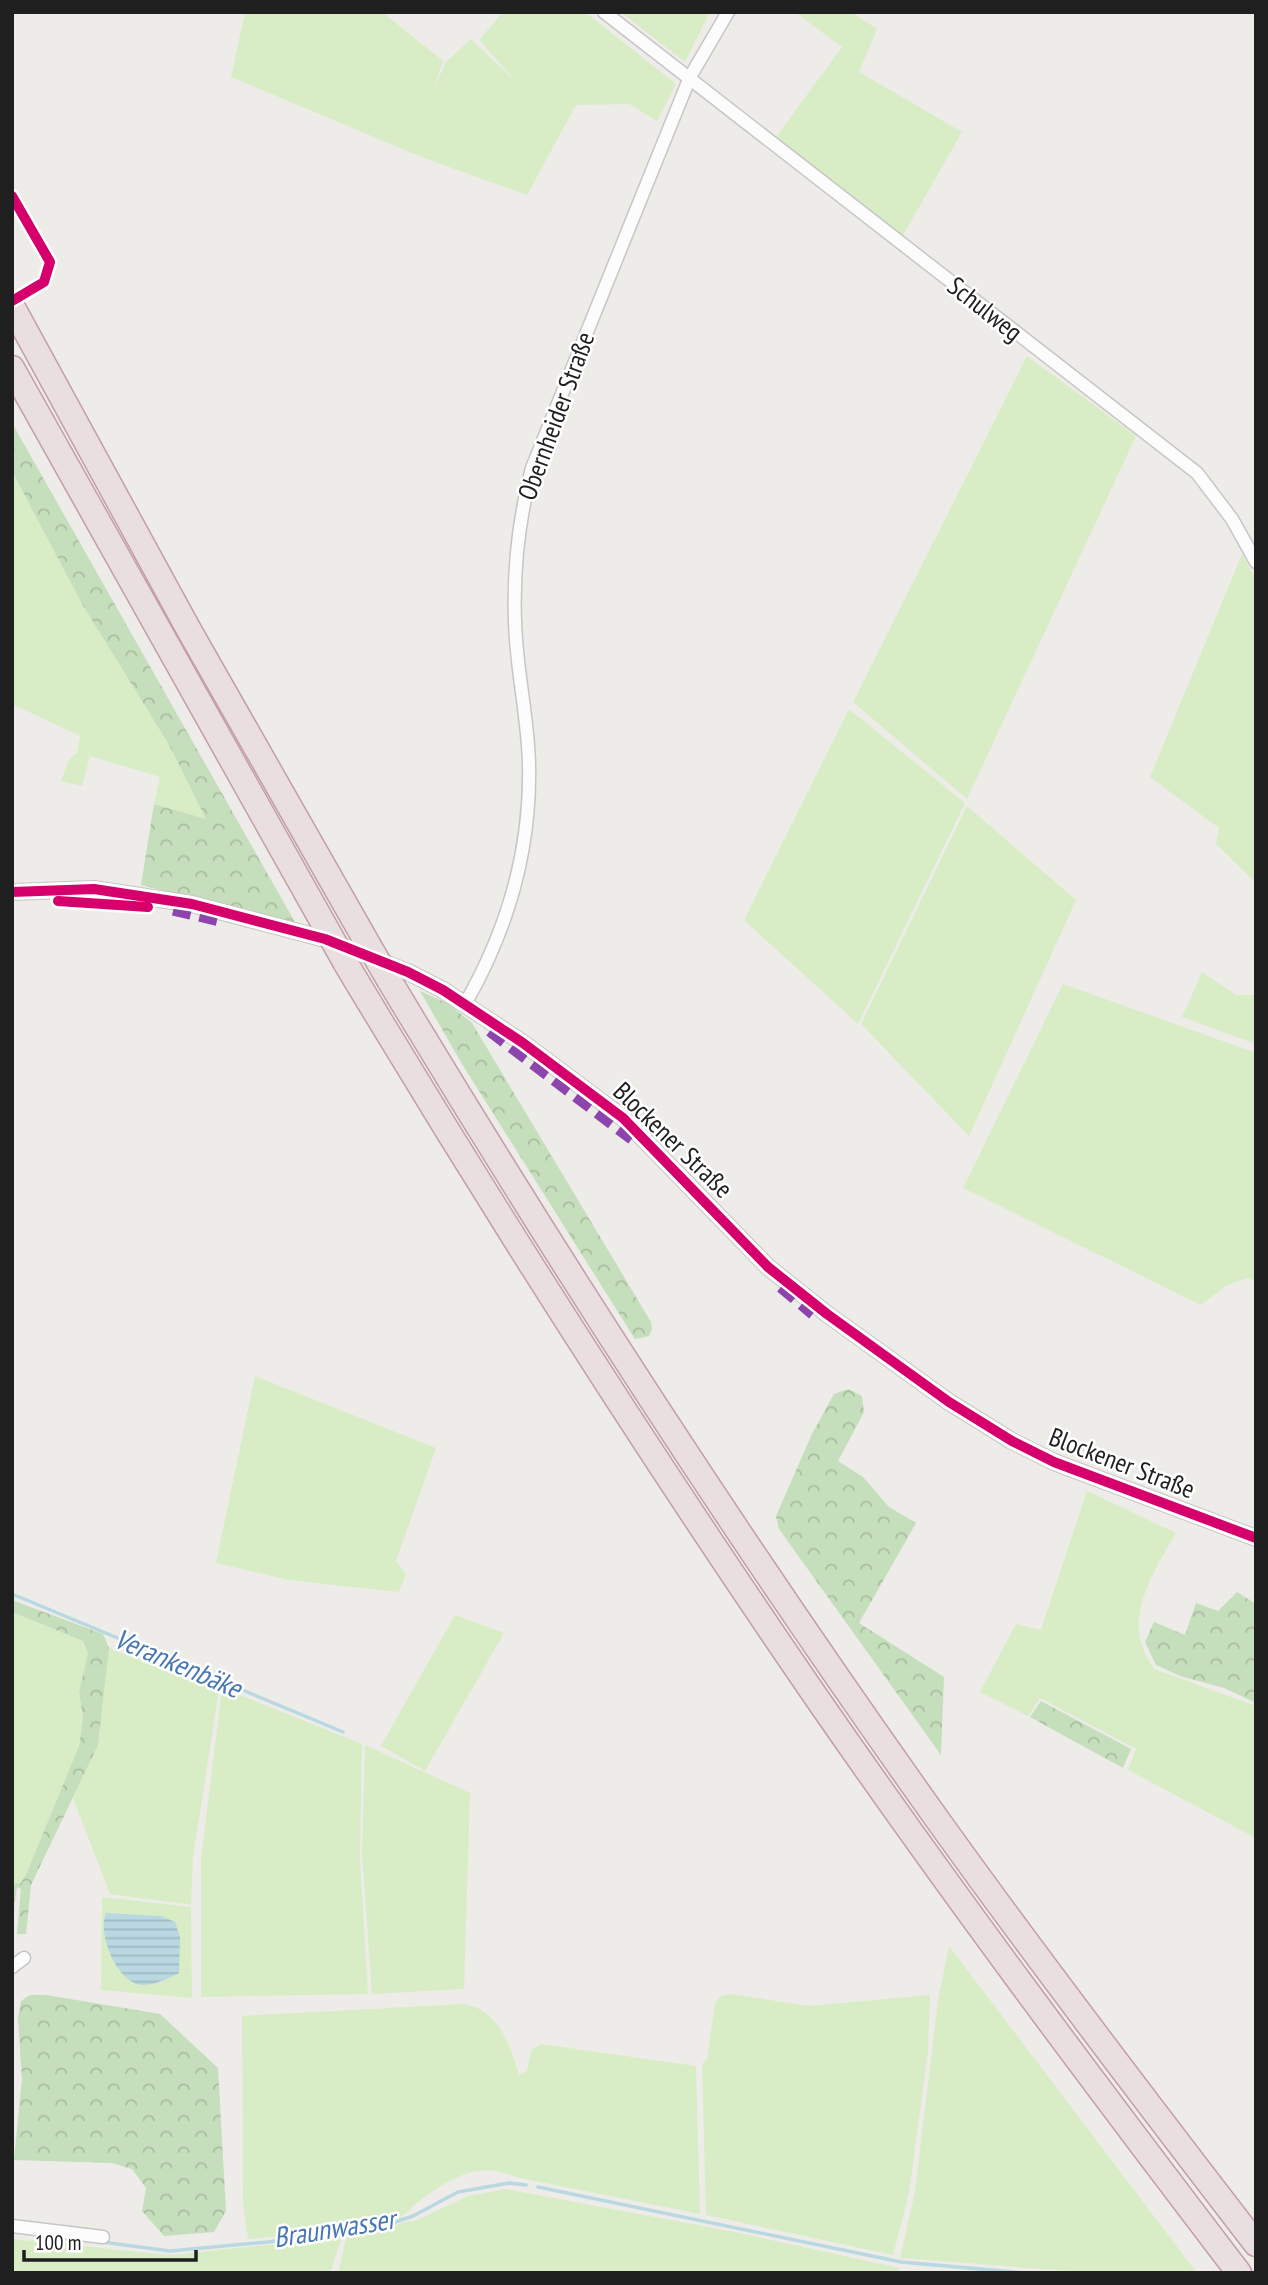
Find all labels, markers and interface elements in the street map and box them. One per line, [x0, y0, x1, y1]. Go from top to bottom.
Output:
street label: Schulweg [941, 269, 1029, 348]
street label: Obernheider Straße [510, 327, 601, 504]
street label: Blockener Straße [607, 1074, 740, 1205]
street label: Blockener Straße [1045, 1420, 1200, 1505]
water label: Verankenbäke [109, 1619, 249, 1707]
water label: Braunwasser [271, 2199, 402, 2255]
scale bar [24, 2218, 196, 2262]
text: 100 m [35, 2229, 81, 2256]

